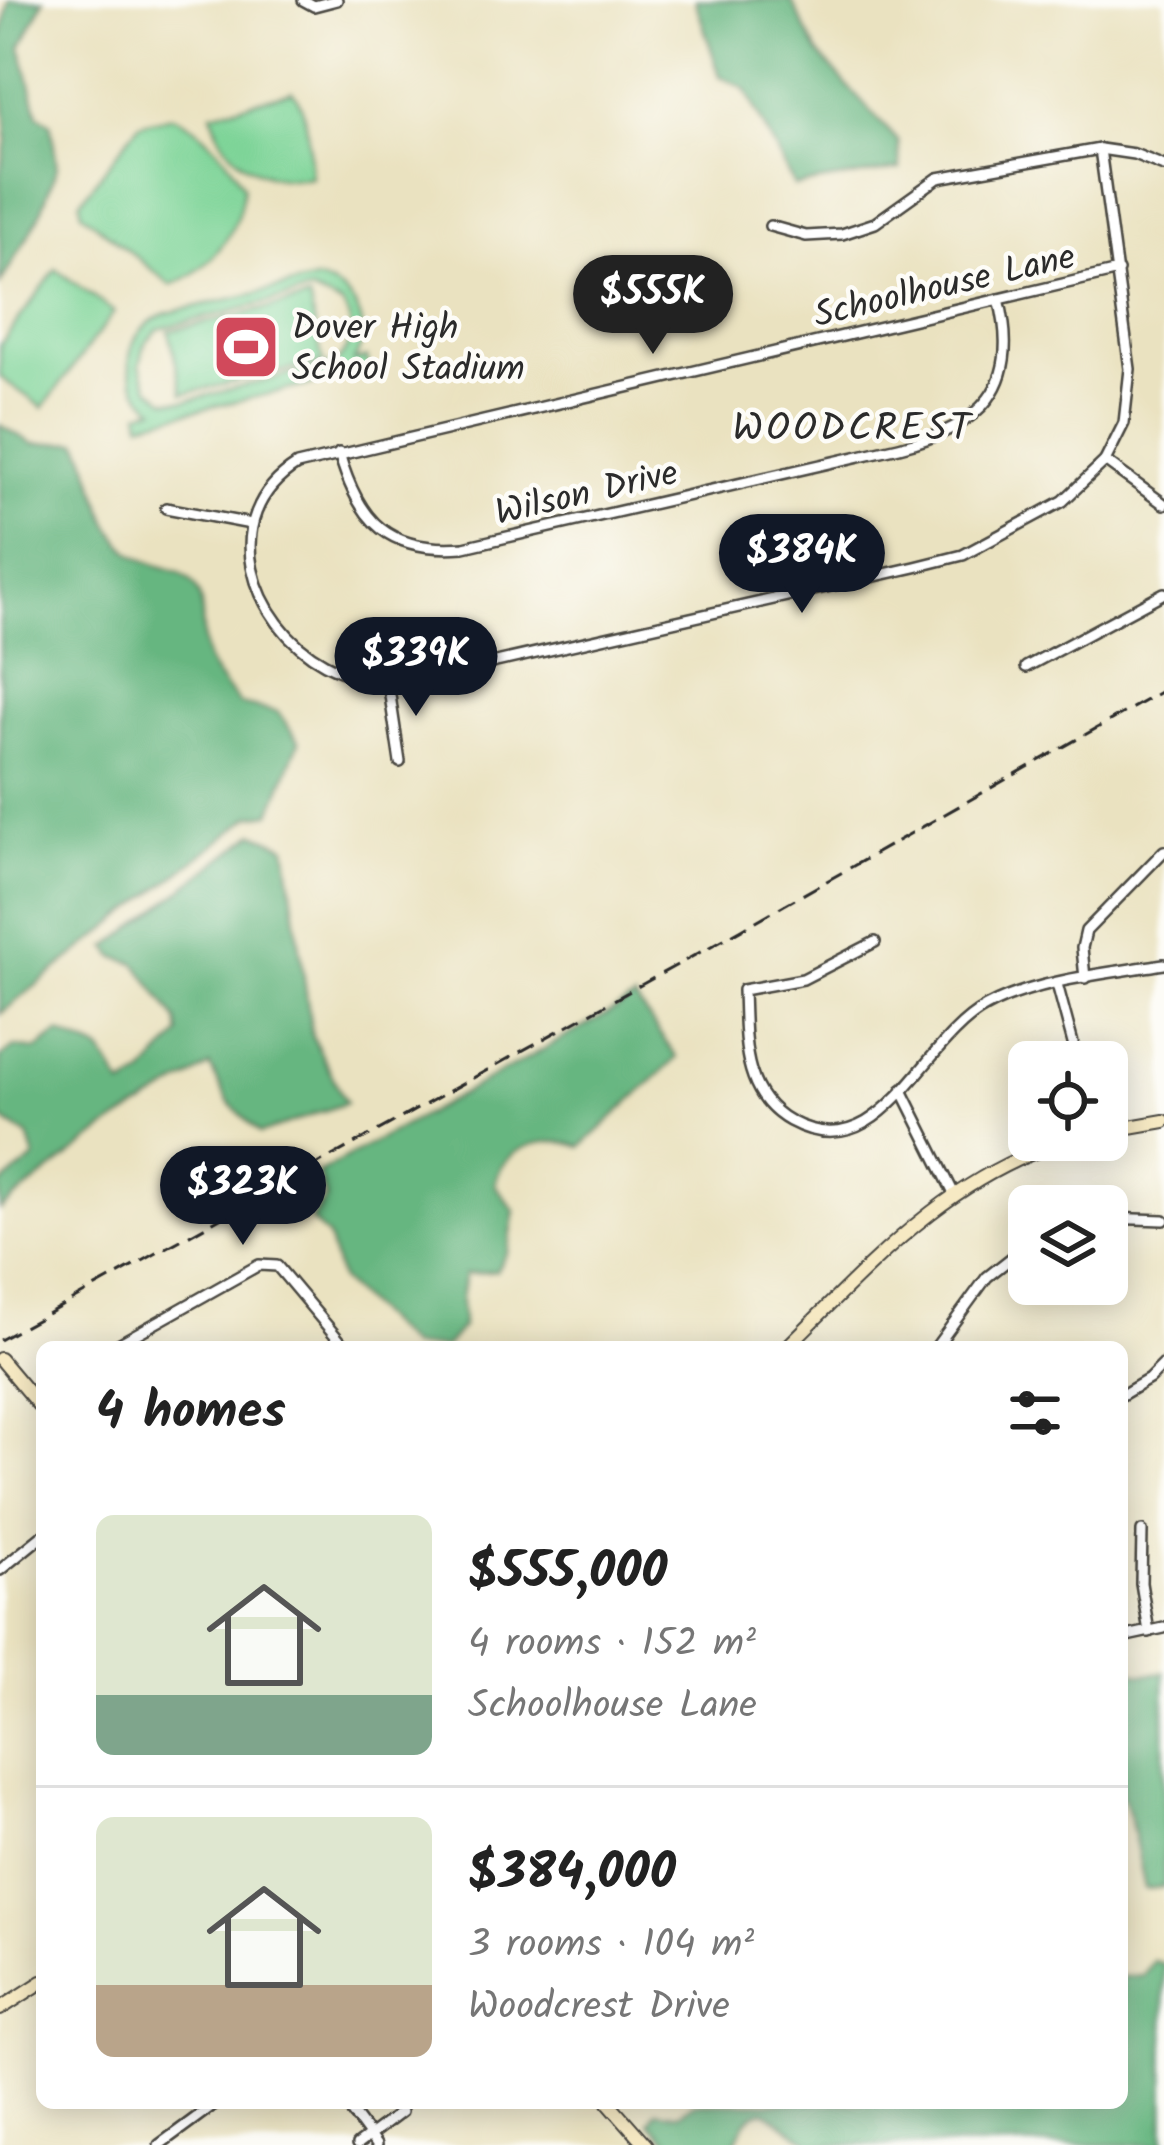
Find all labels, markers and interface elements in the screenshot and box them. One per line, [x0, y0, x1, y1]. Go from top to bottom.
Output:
street label: Schoolhouse Lane [808, 230, 1081, 345]
pin: $555K [569, 255, 737, 357]
text: $555K [600, 263, 706, 325]
place label: Dover High School Stadium [292, 301, 525, 399]
sports icon: Dover High School Stadium [211, 312, 281, 382]
district label: WOODCREST [733, 399, 974, 461]
street label: Wilson Drive [490, 446, 684, 543]
pin: $384K [718, 514, 886, 616]
text: $384K [746, 522, 858, 584]
pin: $339K [332, 617, 500, 719]
text: $339K [362, 625, 470, 687]
map controls [1008, 1041, 1128, 1305]
button: locate [1008, 1041, 1128, 1161]
pin: $323K [159, 1146, 327, 1248]
text: $323K [187, 1154, 299, 1216]
button: layers [1008, 1185, 1128, 1305]
text: 4 homes [96, 1373, 286, 1454]
icon: filters [1002, 1380, 1068, 1446]
text: $555,000 [468, 1533, 667, 1614]
icon: home [192, 1563, 336, 1707]
text: 4 rooms · 152 m² [468, 1614, 756, 1676]
text: Schoolhouse Lane [468, 1676, 757, 1738]
text: $384,000 [468, 1834, 676, 1915]
icon: home [192, 1865, 336, 2009]
text: 3 rooms · 104 m² [468, 1915, 754, 1977]
text: Woodcrest Drive [468, 1977, 730, 2039]

